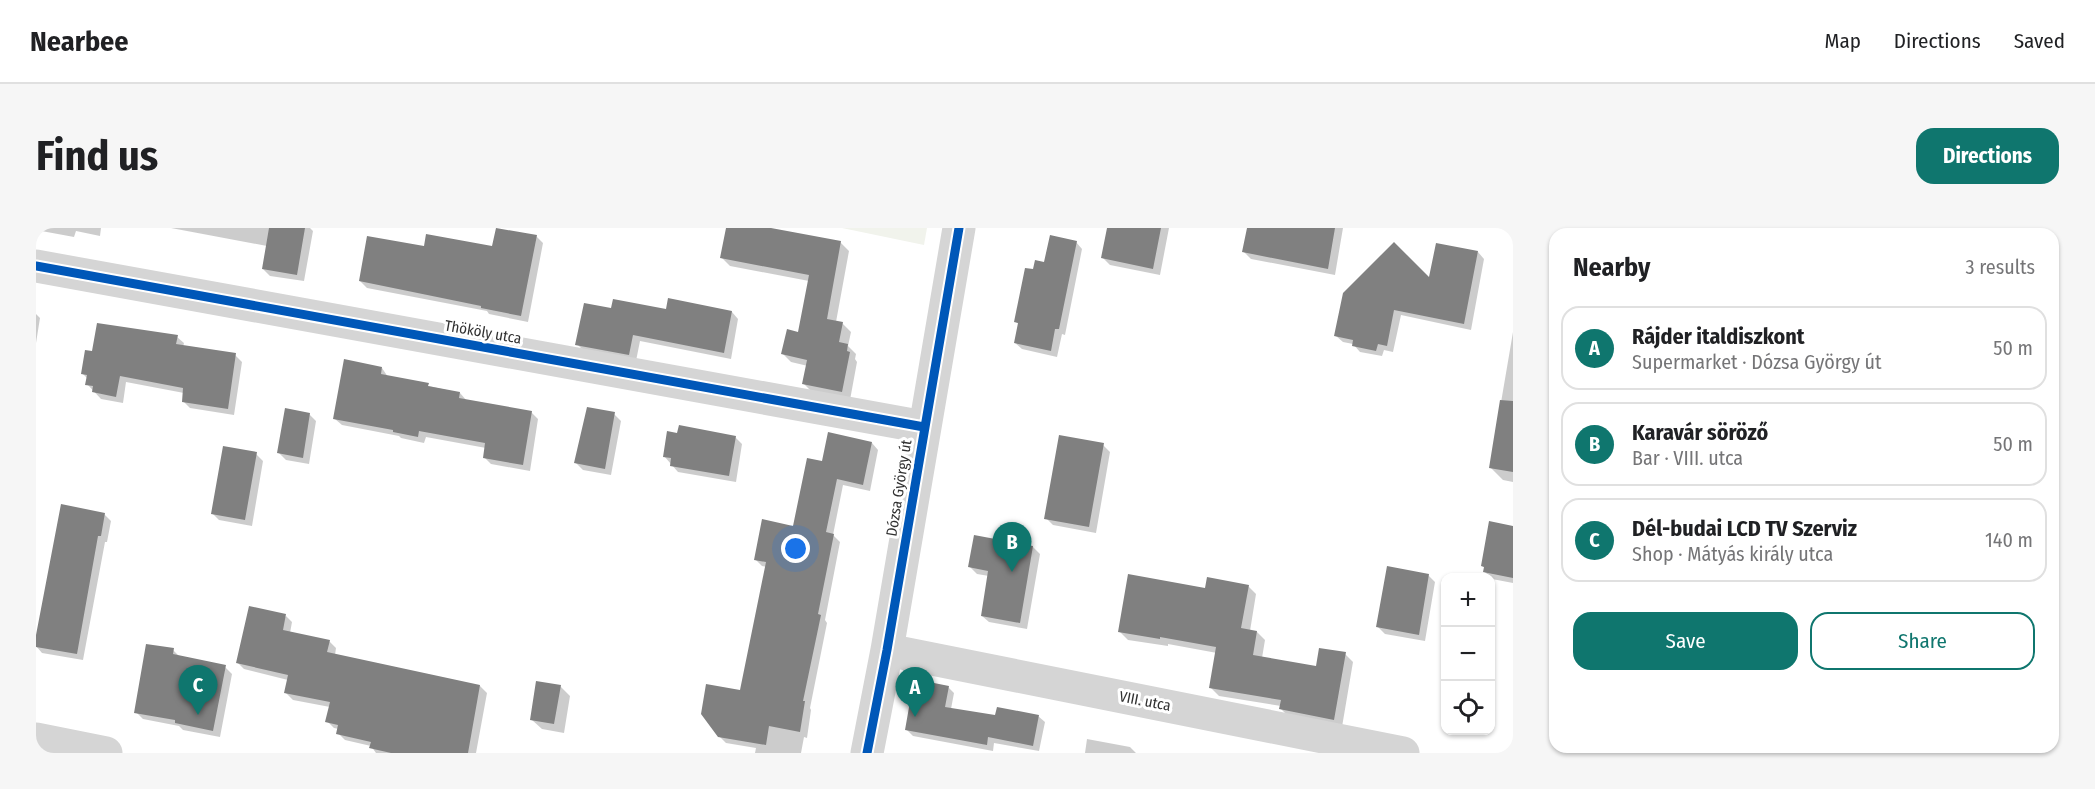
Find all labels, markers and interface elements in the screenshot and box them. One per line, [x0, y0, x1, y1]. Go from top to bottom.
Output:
text: Nearbee [30, 25, 129, 58]
text: Map [1824, 28, 1861, 54]
text: Directions [1894, 28, 1981, 54]
text: Saved [2014, 28, 2065, 54]
button: Directions [1916, 128, 2059, 184]
text: Find us [36, 131, 158, 181]
text: Nearby [1573, 252, 1650, 283]
text: 3 results [1966, 255, 2035, 279]
street label: Thököly utca [443, 316, 523, 348]
text: Rájder italdiszkont [1632, 323, 1805, 350]
text: A [1589, 336, 1600, 360]
text: 50 m [1993, 336, 2033, 360]
text: Supermarket · Dózsa György út [1632, 350, 1882, 374]
text: Karavár söröző [1632, 419, 1768, 446]
text: B [1589, 432, 1600, 456]
text: 50 m [1993, 432, 2033, 456]
street label: Dózsa György út [882, 438, 916, 538]
text: Bar · VIII. utca [1632, 446, 1743, 470]
text: Dél-budai LCD TV Szerviz [1632, 515, 1857, 542]
pin: B [992, 522, 1032, 572]
text: C [1589, 528, 1600, 552]
text: 140 m [1985, 528, 2033, 552]
your location [781, 534, 810, 563]
text: Shop · Mátyás király utca [1632, 542, 1833, 566]
map controls [1441, 573, 1495, 735]
button: + [1441, 573, 1495, 627]
button: Save [1573, 612, 1798, 670]
button: Share [1810, 612, 2035, 670]
button: − [1441, 627, 1495, 681]
pin: C [178, 666, 218, 715]
pin: A [896, 668, 934, 717]
button: locate [1441, 681, 1495, 735]
street label: VIII. utca [1118, 687, 1172, 715]

